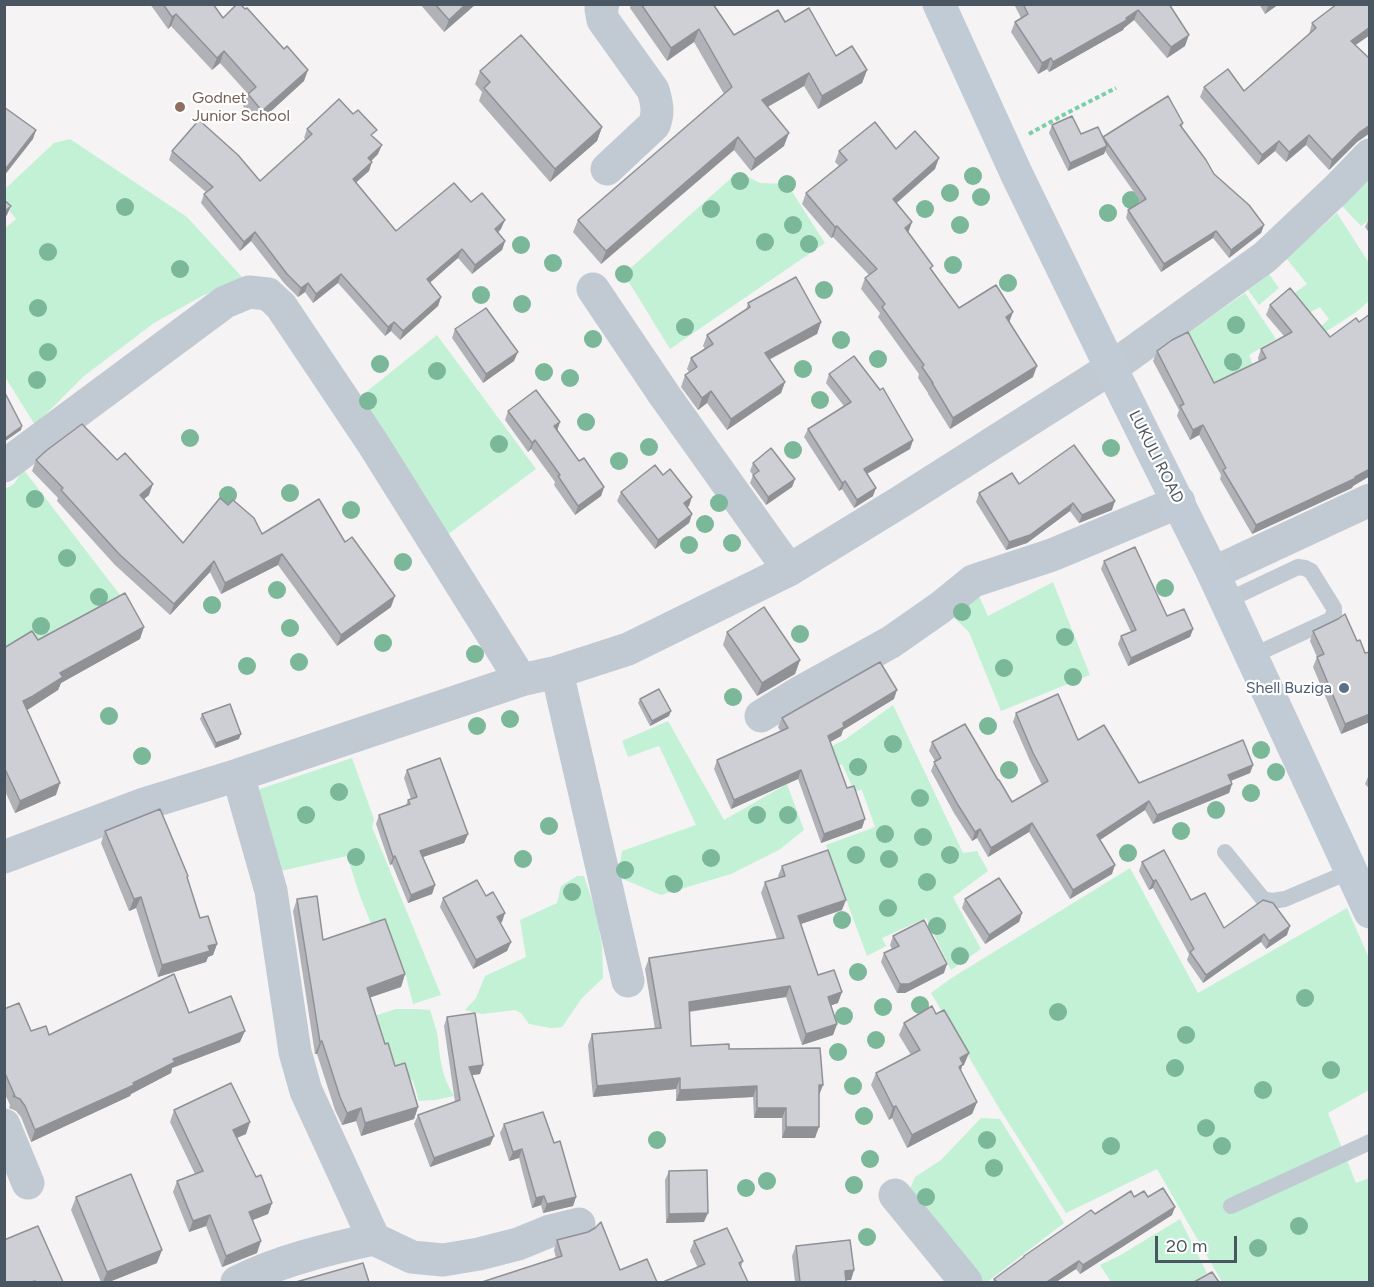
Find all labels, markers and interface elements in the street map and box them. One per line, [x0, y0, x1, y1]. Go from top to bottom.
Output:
place label: Godnet Junior School [192, 88, 290, 126]
marker: Godnet Junior School [173, 100, 187, 114]
street label: LUKULI ROAD [1124, 407, 1188, 507]
place label: Shell Buziga [1246, 678, 1332, 698]
marker: Shell Buziga [1337, 681, 1351, 695]
scale bar [1158, 1224, 1240, 1262]
text: 20 m [1166, 1235, 1207, 1257]

